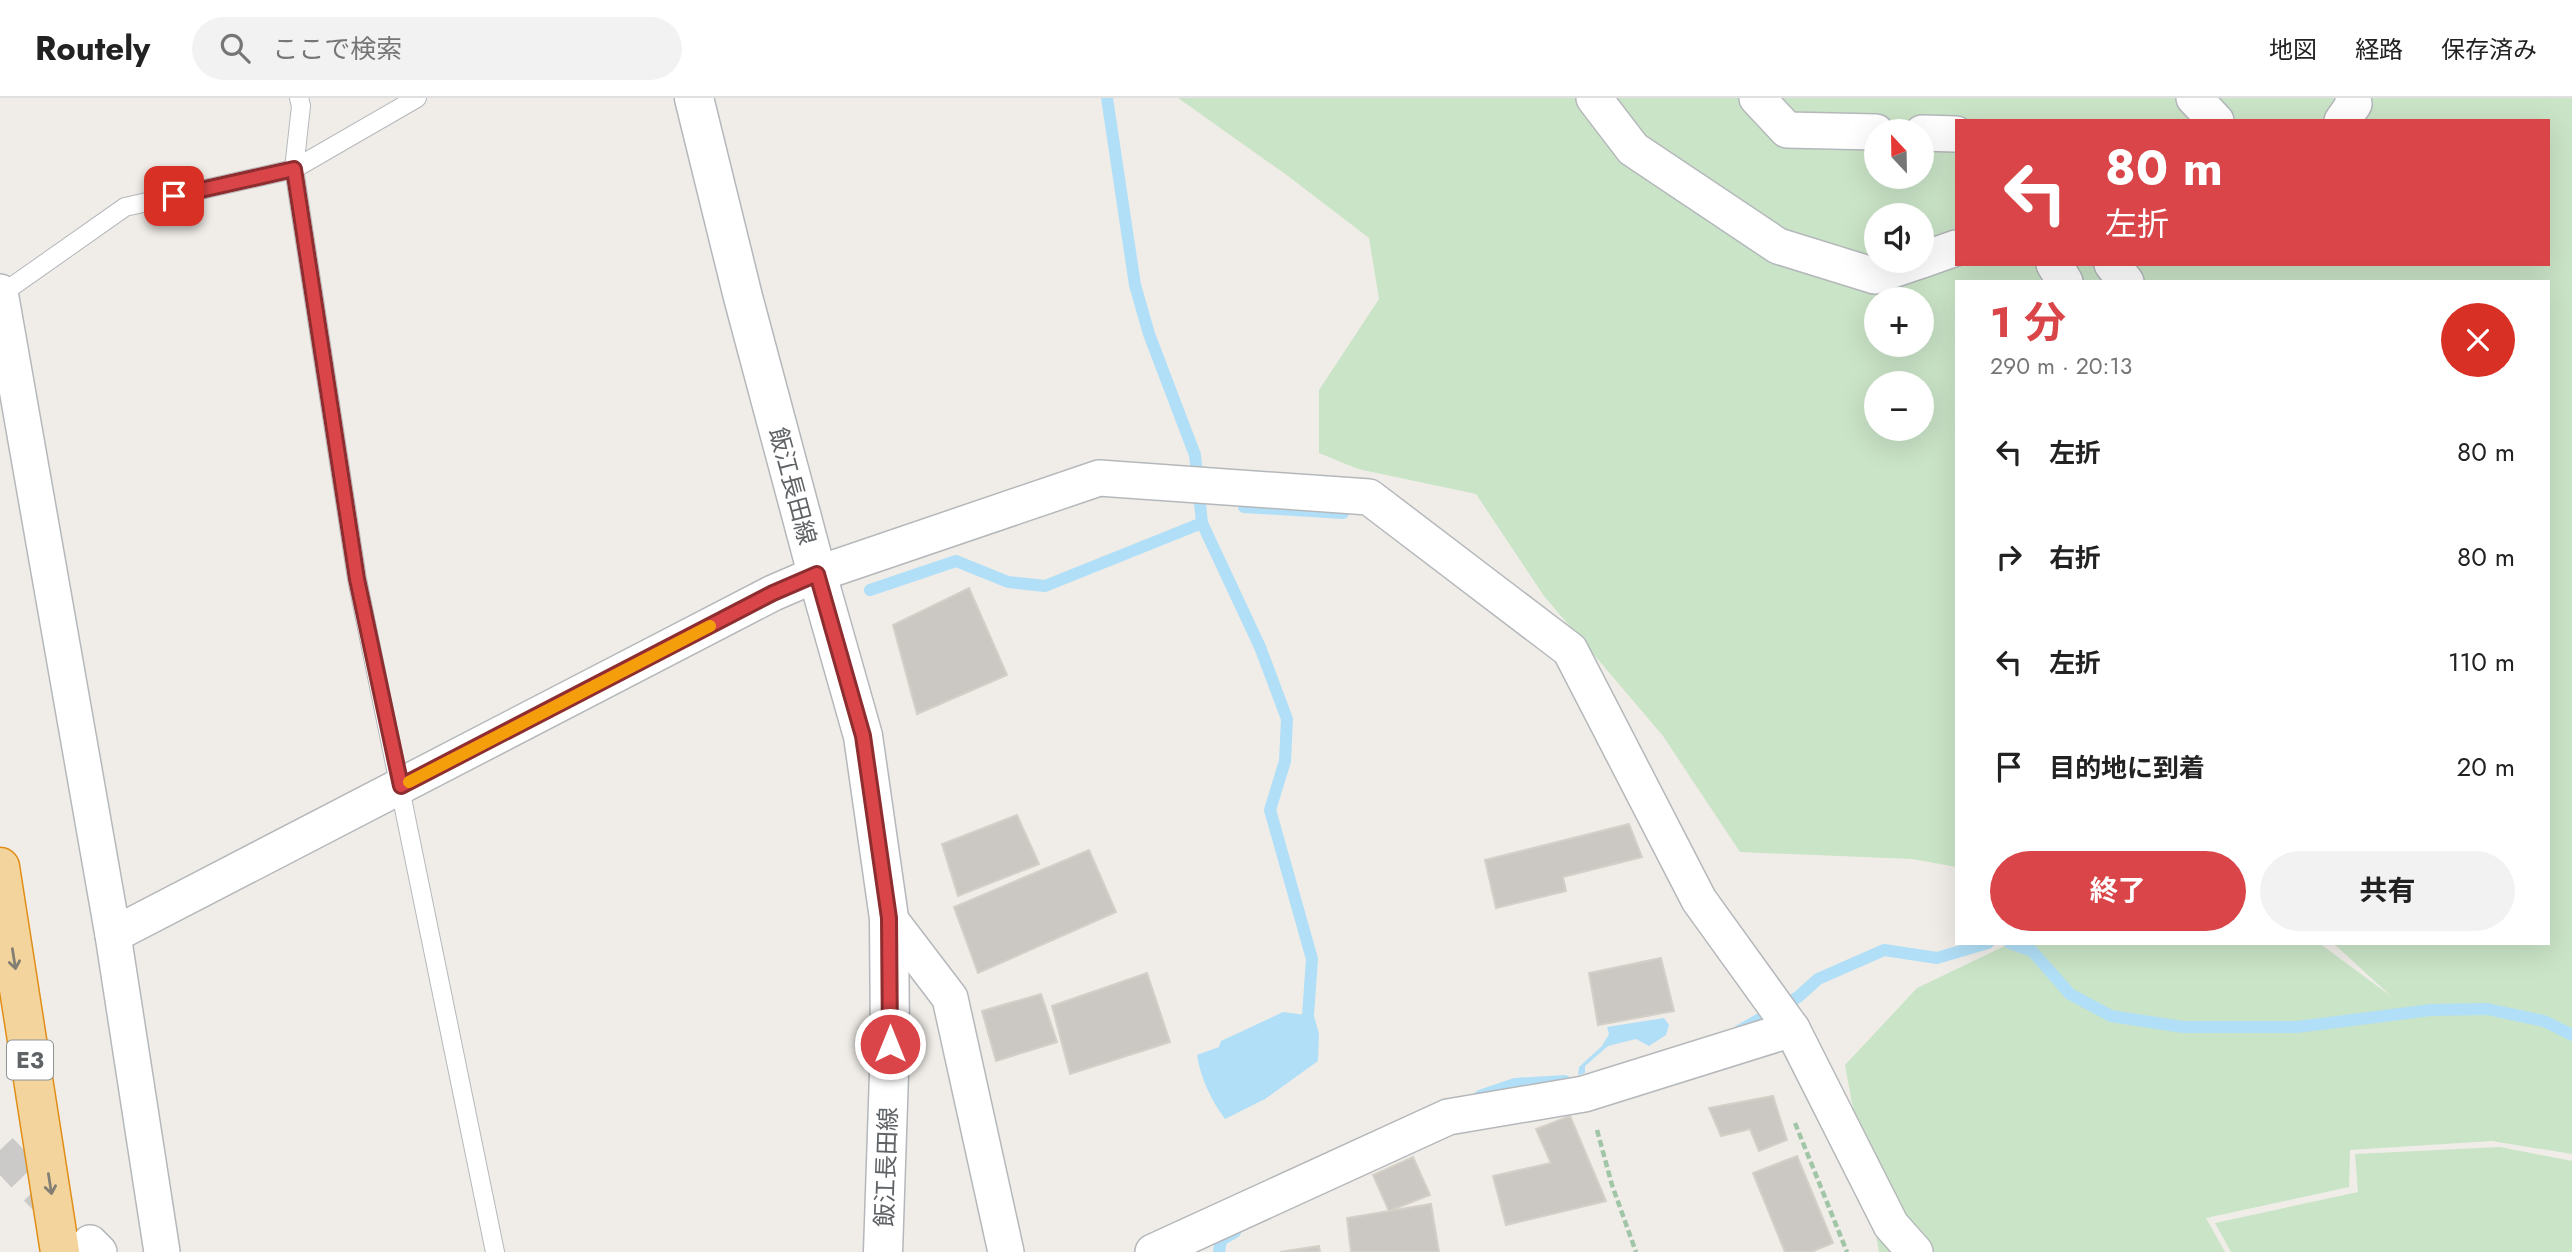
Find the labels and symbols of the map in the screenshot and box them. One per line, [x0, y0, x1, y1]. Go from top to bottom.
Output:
north arrow [1864, 119, 1934, 189]
pin [144, 166, 204, 226]
street label: 飯江長田線 [761, 424, 825, 548]
one-way arrow [8, 947, 21, 970]
position arrow [853, 1007, 927, 1081]
road number: E3 [7, 1040, 53, 1079]
street label: 飯江長田線 [866, 1106, 906, 1228]
one-way arrow [43, 1172, 56, 1195]

